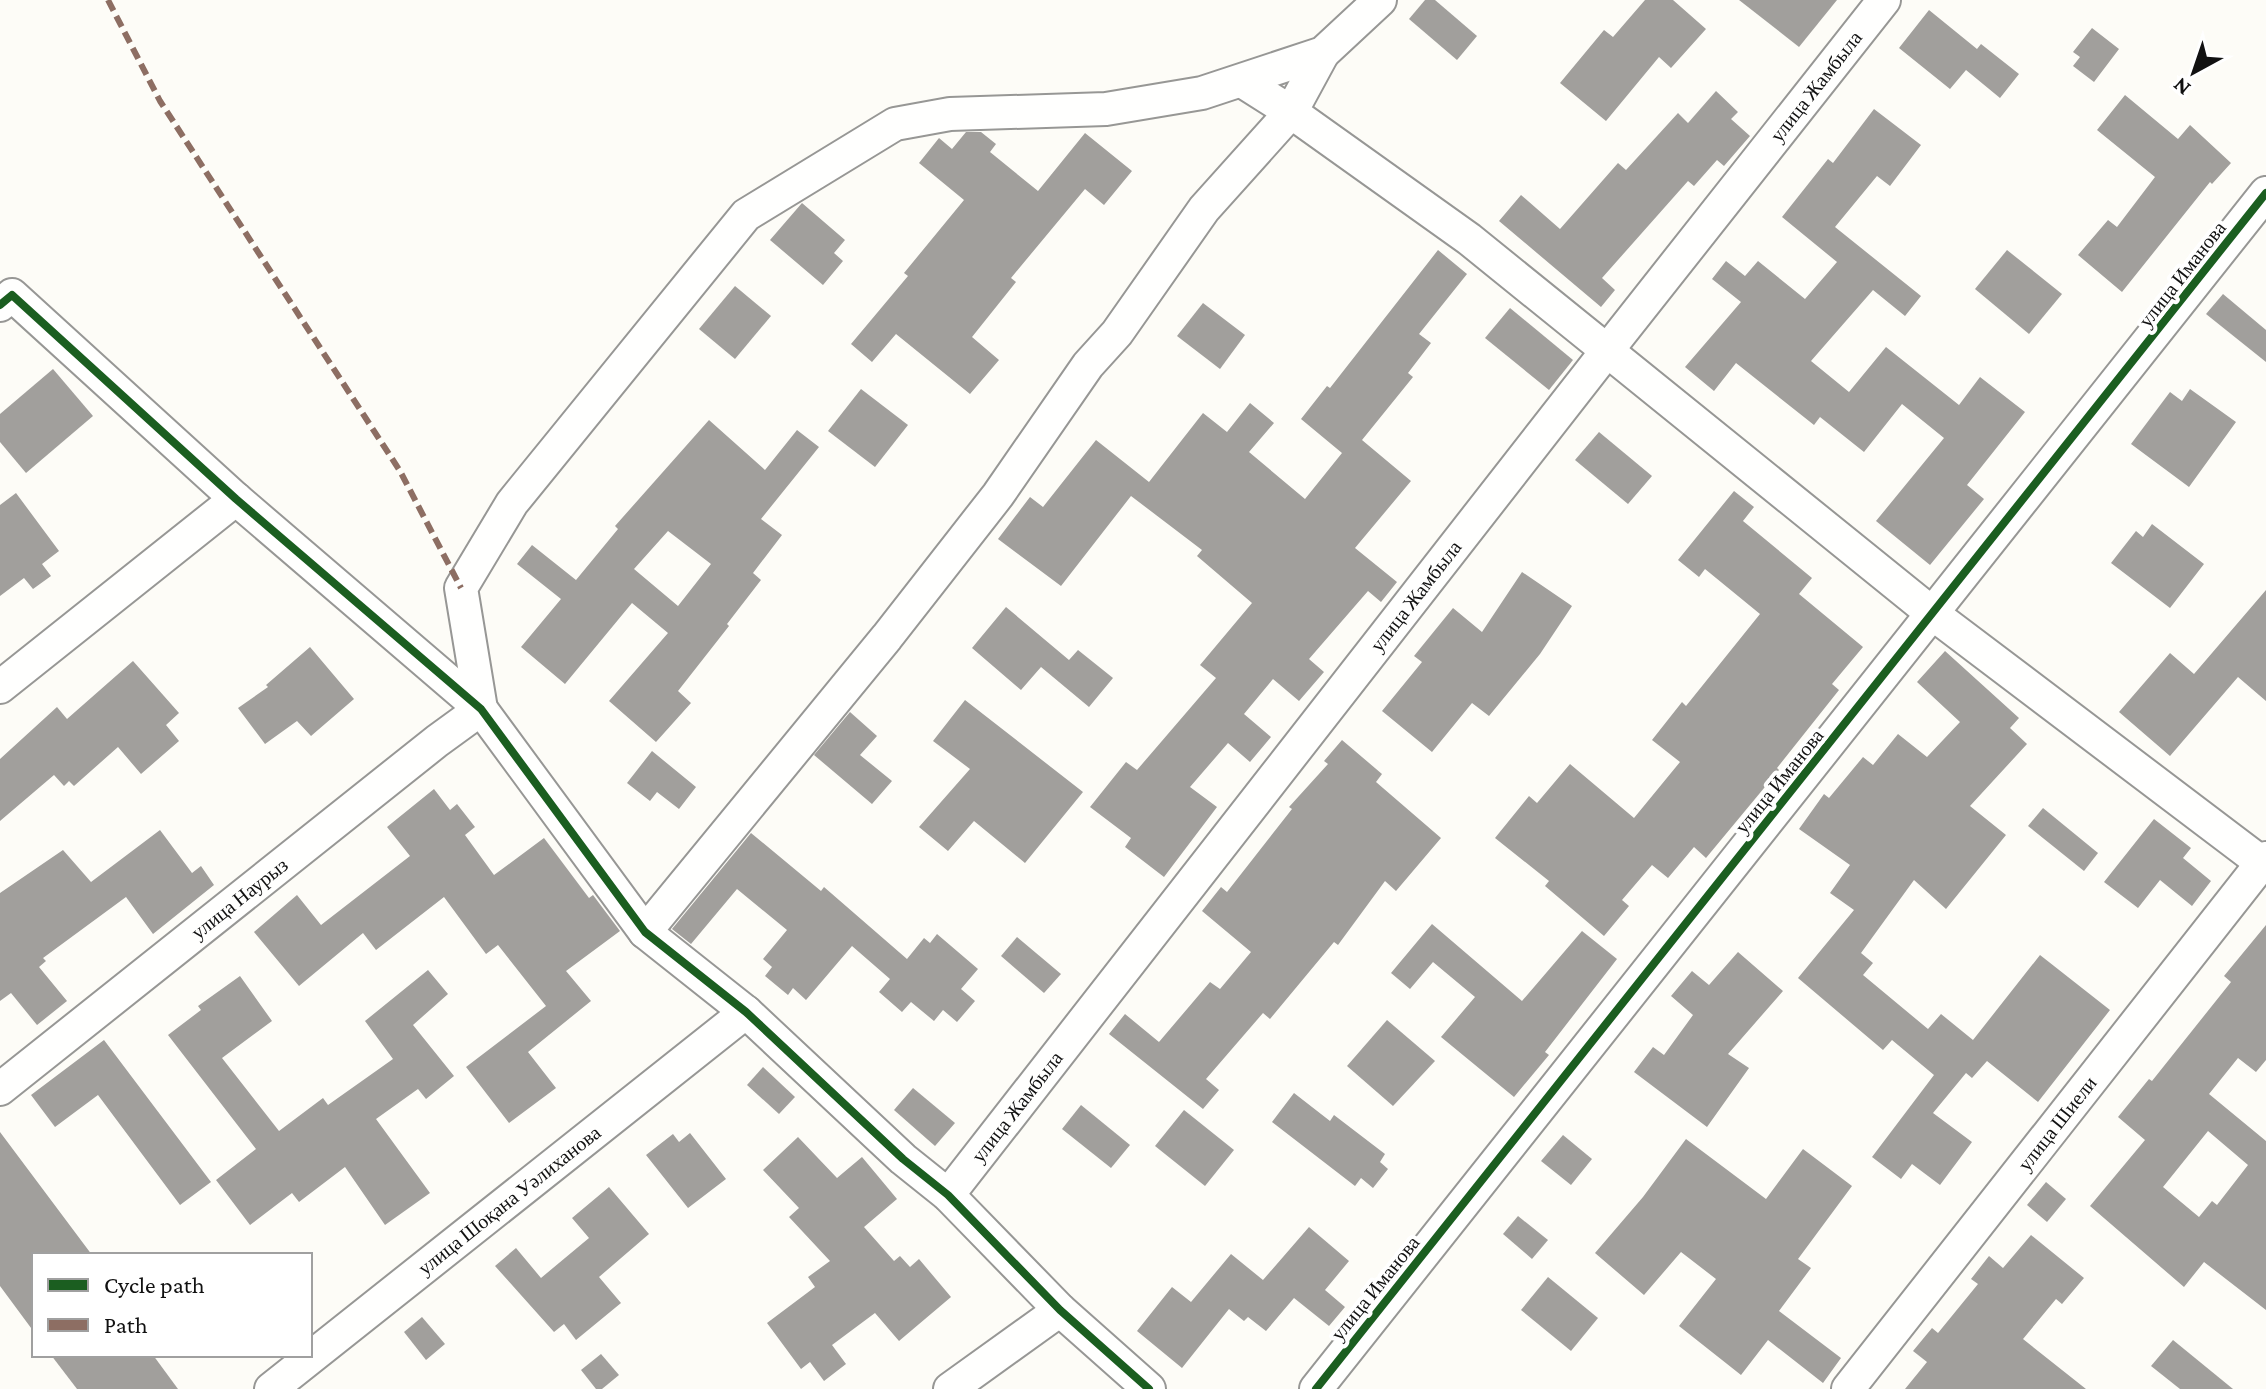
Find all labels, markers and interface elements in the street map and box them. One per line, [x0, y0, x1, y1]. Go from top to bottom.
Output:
street label: улица Жамбыла [1766, 27, 1866, 147]
north arrow [2154, 32, 2234, 112]
text: N [2168, 73, 2195, 101]
street label: улица Иманова [2134, 217, 2231, 332]
street label: улица Жамбыла [1366, 536, 1466, 656]
street label: улица Иманова [1730, 724, 1829, 838]
street label: улица Наурыз [187, 853, 292, 944]
street label: улица Жамбыла [967, 1047, 1067, 1167]
street label: улица Шиели [2013, 1072, 2101, 1175]
street label: улица Шоқана Уәлиханова [414, 1121, 605, 1280]
street label: улица Иманова [1326, 1231, 1425, 1345]
legend [32, 1253, 312, 1357]
text: Cycle path [104, 1271, 205, 1298]
text: Path [104, 1311, 148, 1338]

